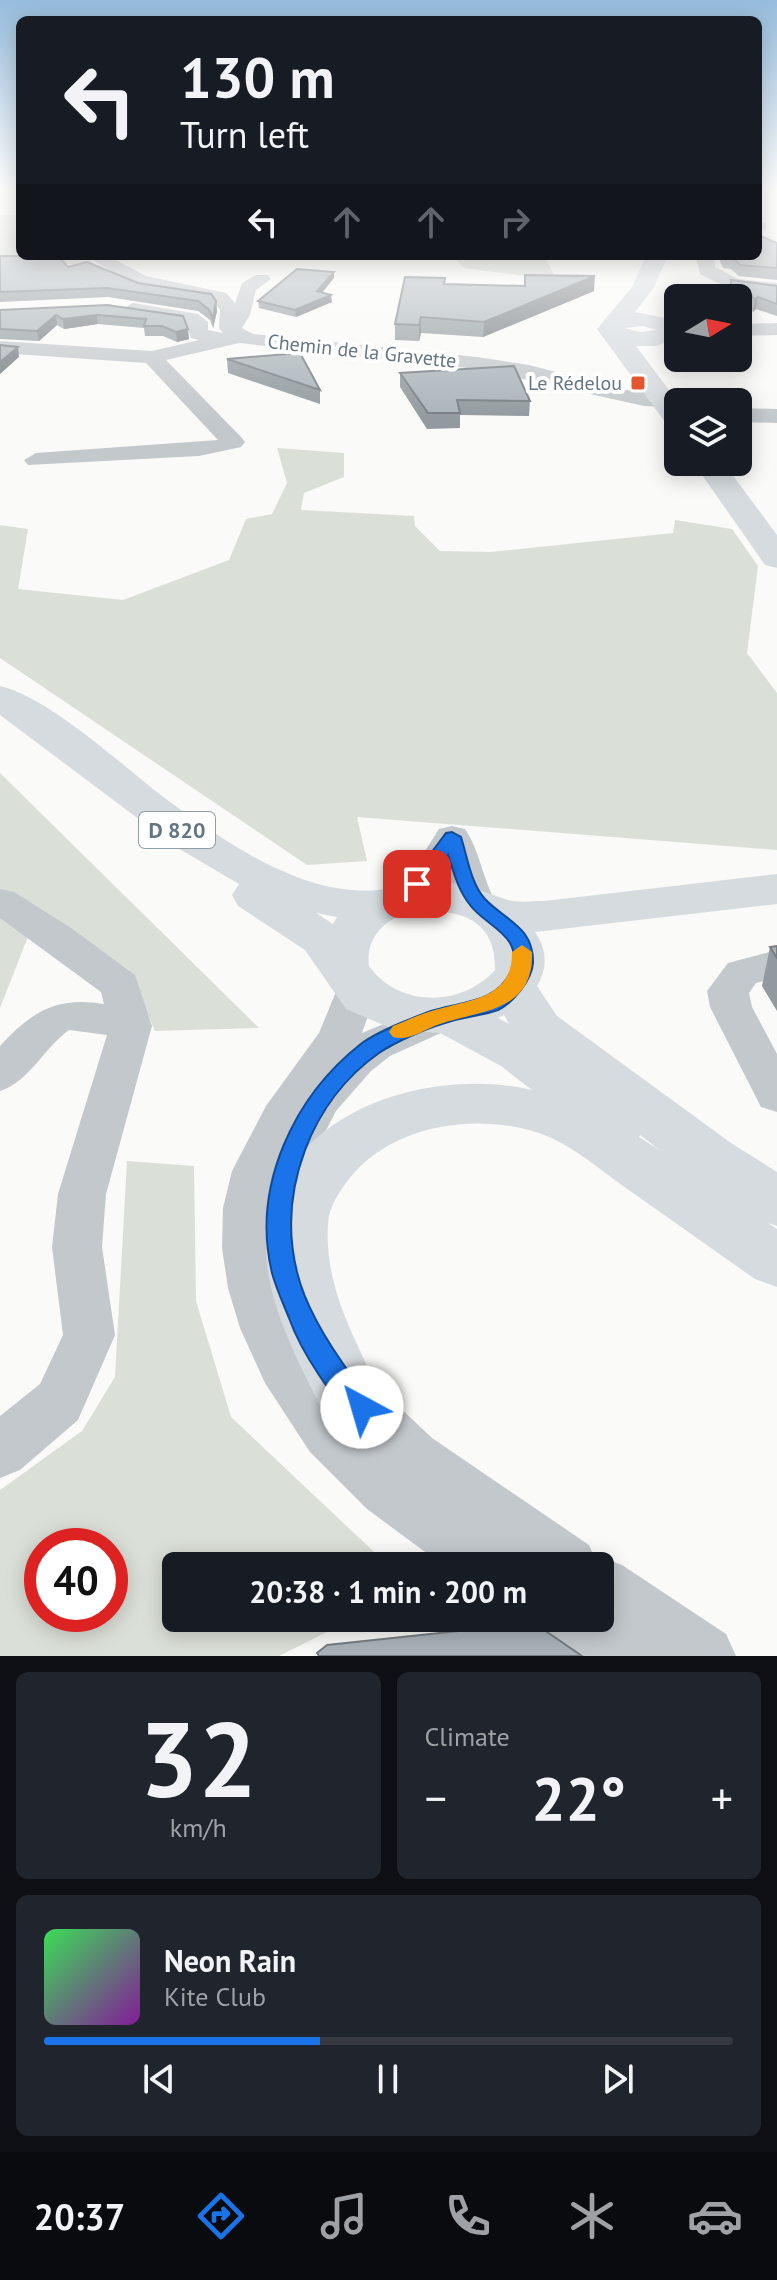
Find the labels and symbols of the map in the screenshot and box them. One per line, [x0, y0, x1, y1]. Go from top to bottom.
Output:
north arrow [664, 284, 752, 372]
street label: Chemin de la Gravette [266, 328, 458, 374]
place label: Le Rédelou [528, 370, 622, 396]
marker: Le Rédelou [629, 374, 647, 392]
road number: D 820 [139, 812, 215, 848]
pin [383, 850, 451, 918]
position arrow [320, 1365, 404, 1449]
speed limit sign: 40 [24, 1528, 128, 1632]

